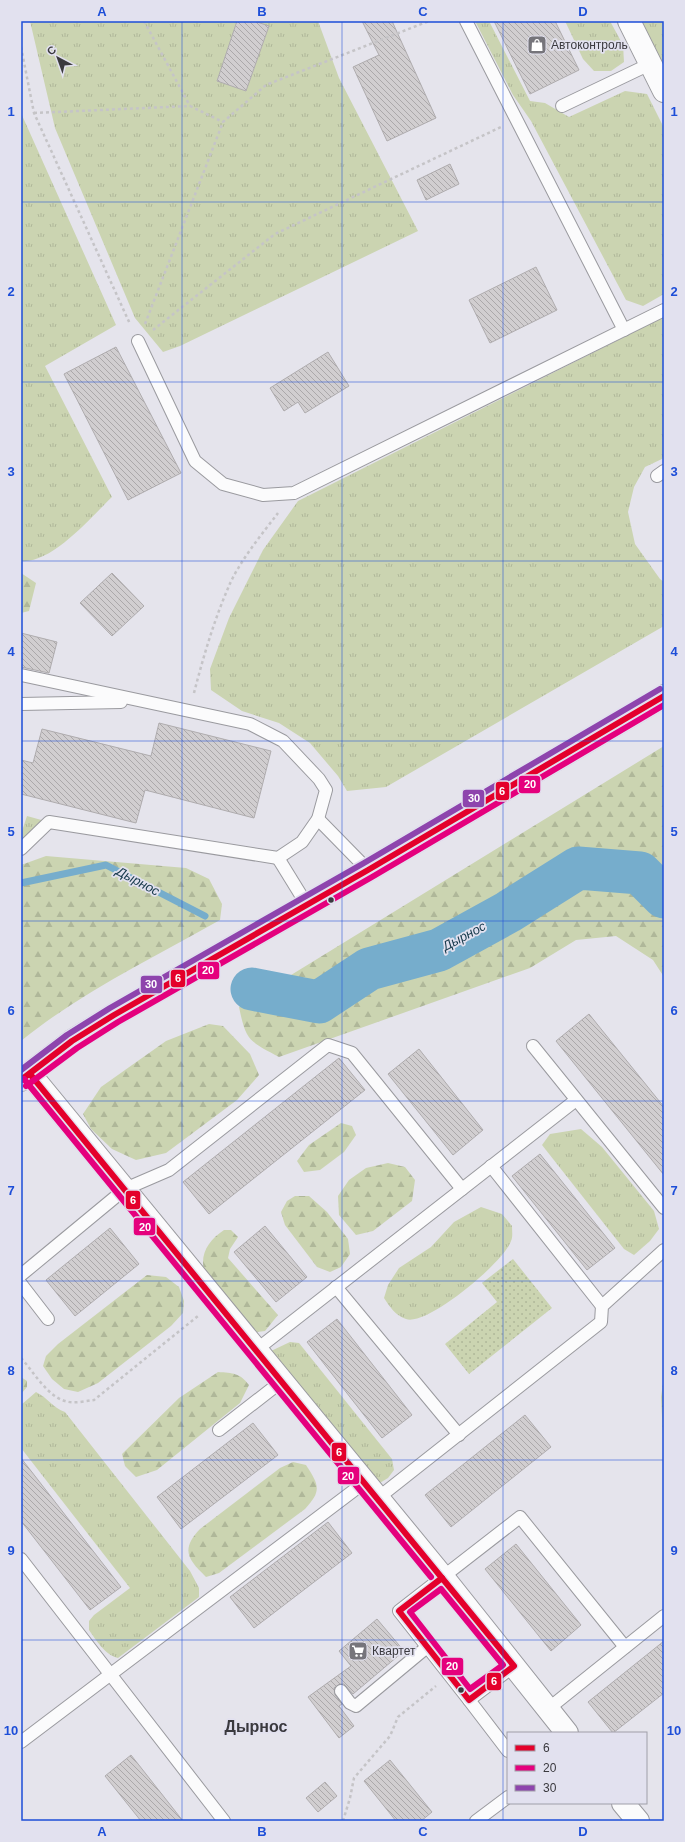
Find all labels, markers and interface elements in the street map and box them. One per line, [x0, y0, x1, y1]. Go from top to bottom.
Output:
text: A [97, 4, 107, 19]
text: B [257, 4, 267, 19]
text: C [418, 4, 428, 19]
text: D [578, 4, 588, 19]
shop icon: Автоконтроль [526, 34, 548, 56]
north arrow [38, 38, 78, 78]
place label: Автоконтроль [551, 38, 628, 52]
text: С [45, 43, 58, 58]
text: 1 [7, 104, 15, 119]
text: 1 [670, 104, 678, 119]
text: 2 [7, 284, 15, 299]
text: 2 [670, 284, 678, 299]
text: 3 [7, 464, 15, 479]
text: 3 [670, 464, 678, 479]
text: 4 [7, 644, 15, 659]
text: 4 [670, 644, 678, 659]
line badge: 20 [518, 775, 541, 794]
text: 20 [524, 778, 536, 790]
line badge: 6 [495, 781, 510, 801]
text: 6 [499, 785, 505, 797]
line badge: 30 [462, 789, 485, 808]
text: 30 [468, 792, 480, 804]
text: 5 [7, 824, 15, 839]
text: 5 [670, 824, 678, 839]
water label: Дырнос [112, 862, 163, 899]
unlabelled marker [326, 895, 336, 905]
water label: Дырнос [438, 918, 489, 955]
line badge: 20 [197, 961, 220, 980]
text: 20 [202, 964, 214, 976]
line badge: 6 [170, 969, 186, 988]
text: 6 [175, 972, 181, 984]
line badge: 30 [140, 975, 163, 994]
text: 30 [145, 978, 157, 990]
text: 6 [7, 1003, 15, 1018]
text: 6 [670, 1003, 678, 1018]
text: 7 [7, 1183, 15, 1198]
text: 7 [670, 1183, 678, 1198]
line badge: 6 [125, 1190, 141, 1210]
text: 6 [130, 1194, 136, 1206]
line badge: 20 [133, 1217, 156, 1236]
text: 20 [139, 1221, 151, 1233]
text: 8 [7, 1363, 15, 1378]
text: 8 [670, 1363, 678, 1378]
line badge: 6 [331, 1442, 347, 1462]
text: 6 [336, 1446, 342, 1458]
line badge: 20 [337, 1466, 360, 1485]
text: 20 [342, 1470, 354, 1482]
text: 9 [7, 1543, 15, 1558]
text: 9 [670, 1543, 678, 1558]
supermarket icon: Квартет [347, 1640, 369, 1662]
place label: Квартет [372, 1644, 416, 1658]
line badge: 20 [441, 1657, 464, 1676]
text: 20 [446, 1660, 458, 1672]
line badge: 6 [486, 1672, 502, 1691]
text: 6 [491, 1675, 497, 1687]
unlabelled marker [456, 1685, 466, 1695]
district label: Дырнос [225, 1718, 288, 1735]
text: 10 [4, 1723, 18, 1738]
text: 10 [667, 1723, 681, 1738]
legend [507, 1732, 647, 1804]
text: 6 [543, 1741, 550, 1755]
text: 20 [543, 1761, 557, 1775]
text: 30 [543, 1781, 557, 1795]
text: A [97, 1824, 107, 1839]
text: B [257, 1824, 267, 1839]
text: C [418, 1824, 428, 1839]
text: D [578, 1824, 588, 1839]

